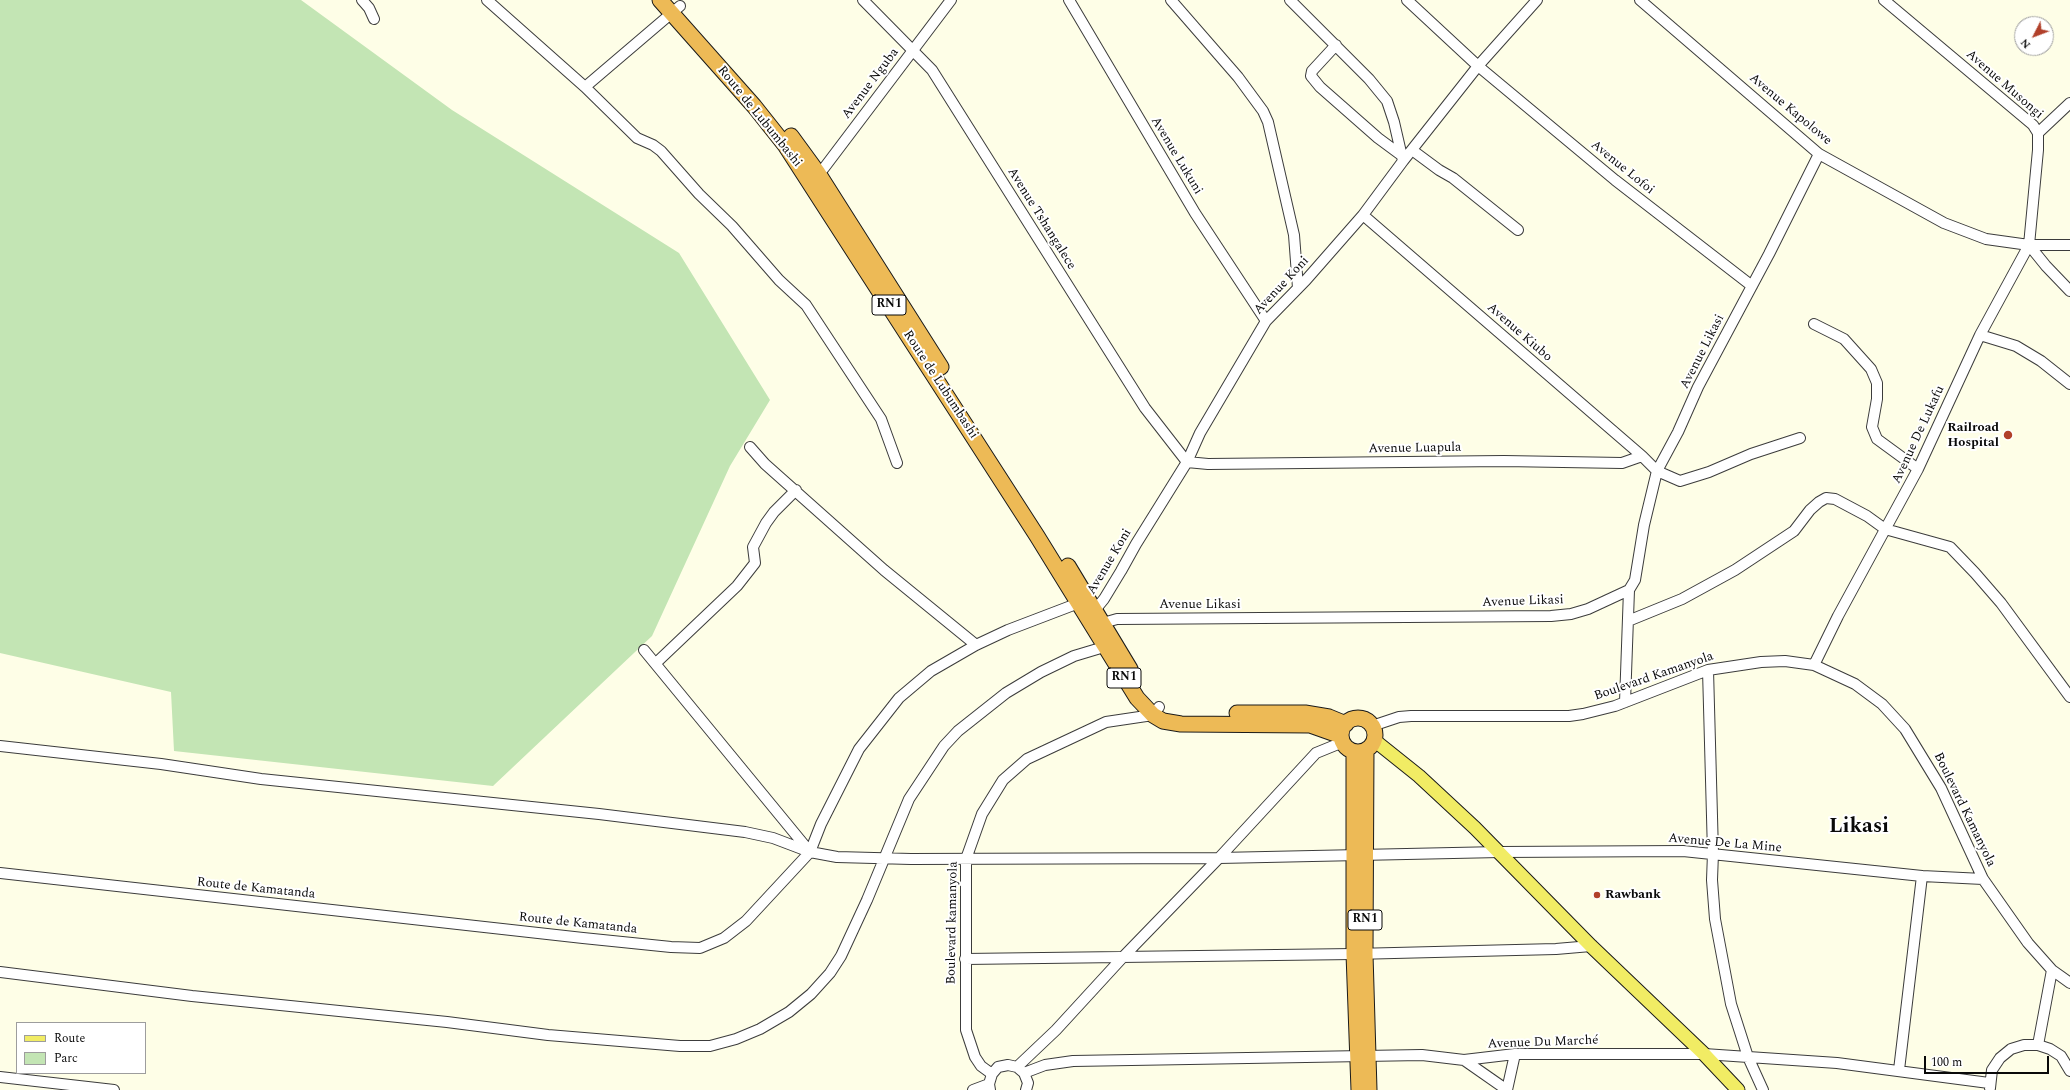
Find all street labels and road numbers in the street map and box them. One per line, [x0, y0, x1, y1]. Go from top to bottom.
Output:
street label: Avenue Nguba [839, 46, 903, 122]
street label: Avenue Musongi [1962, 47, 2046, 123]
street label: Route de Lubumbashi [713, 63, 805, 171]
street label: Avenue Kapolowe [1746, 71, 1834, 149]
street label: Avenue Lukuni [1147, 114, 1205, 198]
street label: Avenue Lofoi [1587, 138, 1657, 198]
street label: Avenue Tshangalece [1003, 165, 1079, 273]
street label: Avenue Koni [1251, 254, 1313, 318]
road number: RN1 [872, 295, 906, 315]
street label: Avenue Kiubo [1483, 301, 1555, 365]
street label: Avenue Likasi [1678, 312, 1728, 392]
street label: Route de Lubumbashi [899, 328, 981, 442]
street label: Avenue De Lukafu [1889, 384, 1949, 486]
street label: Avenue Luapula [1368, 440, 1462, 458]
street label: Avenue Koni [1084, 526, 1136, 598]
street label: Avenue Likasi [1482, 593, 1564, 611]
street label: Avenue Likasi [1159, 597, 1241, 613]
street label: Boulevard Kamanyola [1592, 649, 1716, 705]
road number: RN1 [1107, 668, 1141, 688]
street label: Boulevard Kamanyola [1930, 750, 1998, 870]
street label: Avenue De La Mine [1668, 831, 1782, 857]
street label: Boulevard kamanyola [944, 861, 962, 985]
street label: Route de Kamatanda [196, 875, 316, 903]
street label: Route de Kamatanda [518, 910, 638, 938]
road number: RN1 [1348, 910, 1382, 930]
street label: Avenue Du Marché [1487, 1033, 1599, 1053]

